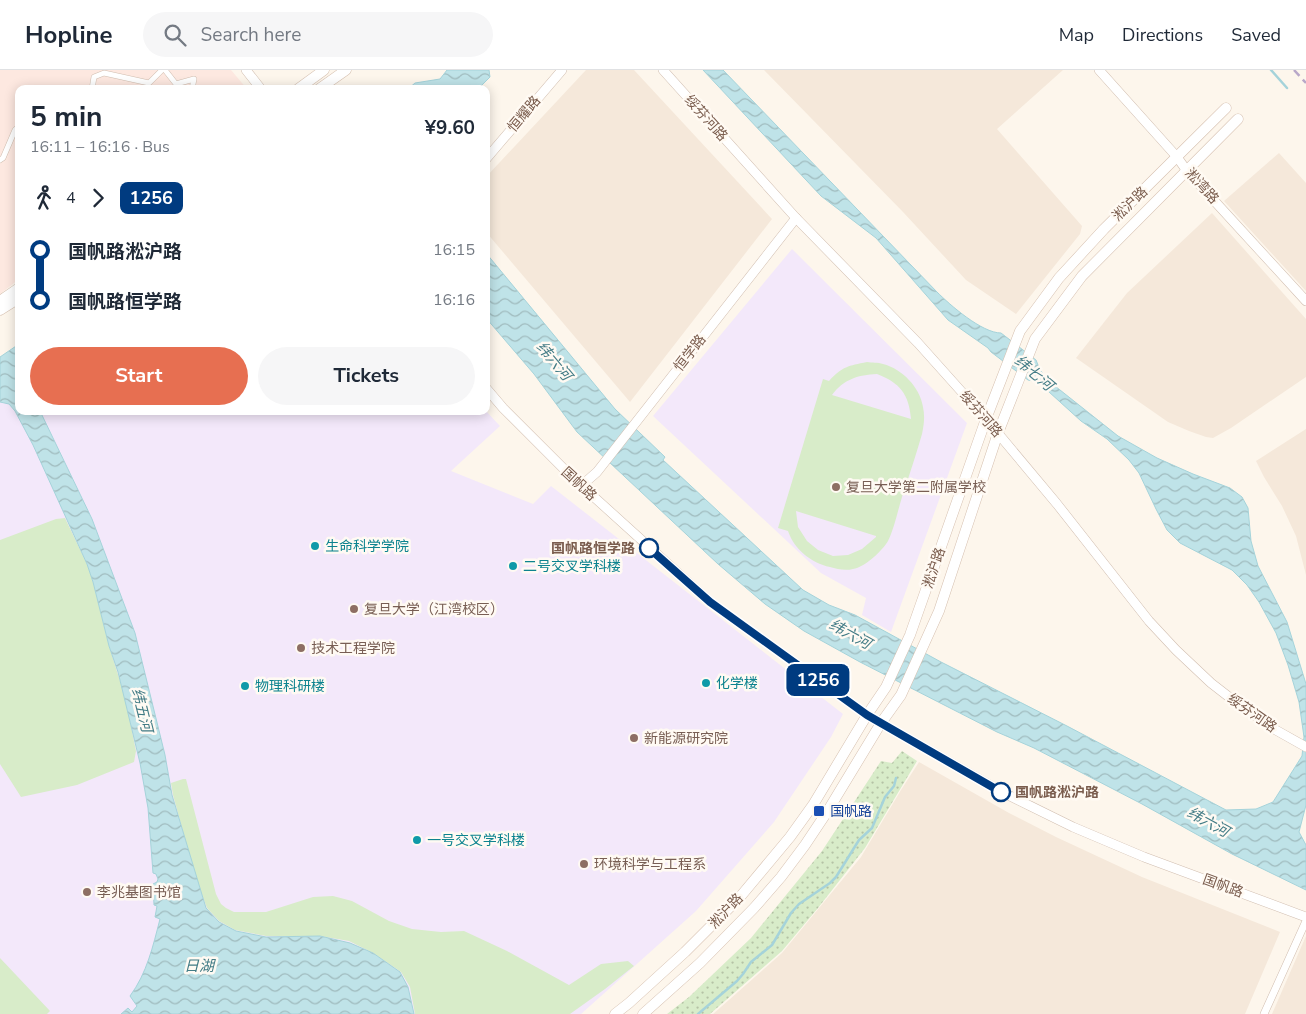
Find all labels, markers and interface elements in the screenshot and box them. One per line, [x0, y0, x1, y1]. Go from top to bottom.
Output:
search box [143, 12, 493, 57]
text: Hopline [25, 19, 113, 51]
icon: search [161, 21, 189, 49]
text: Search here [201, 22, 301, 48]
text: Map [1059, 23, 1094, 47]
text: Directions [1122, 23, 1203, 47]
text: Saved [1231, 23, 1281, 47]
street label: 绥芬河路 [680, 91, 732, 145]
street label: 恒耀路 [503, 92, 545, 136]
text: 5 min [30, 98, 102, 136]
text: ¥9.60 [425, 115, 475, 141]
text: 16:11 – 16:16 · Bus [30, 136, 170, 158]
street label: 淞湾路 [1181, 164, 1223, 208]
street label: 淞沪路 [1108, 183, 1152, 225]
icon: walk [30, 184, 58, 212]
icon: forward [84, 184, 112, 212]
text: 1256 [130, 186, 173, 210]
text: 4 [66, 187, 76, 209]
text: 国帆路淞沪路 [68, 239, 182, 265]
text: 16:15 [433, 239, 475, 261]
text: 国帆路恒学路 [68, 289, 182, 315]
text: 16:16 [433, 289, 475, 311]
street label: 恒学路 [670, 331, 710, 375]
water label: 纬六河 [532, 337, 578, 387]
button: Start [30, 347, 248, 405]
button: Tickets [258, 347, 475, 405]
water label: 纬七河 [1010, 351, 1060, 397]
street label: 绥芬河路 [955, 387, 1007, 441]
street label: 国帆路 [557, 463, 601, 505]
place label: 复旦大学第二附属学校 [846, 478, 986, 497]
marker: 复旦大学第二附属学校 [830, 481, 842, 493]
place label: 生命科学学院 [325, 537, 409, 556]
marker: 国帆路恒学路 [639, 538, 659, 558]
place label: 国帆路恒学路 [551, 539, 635, 558]
marker: 生命科学学院 [309, 540, 321, 552]
street label: 淞沪路 [918, 545, 950, 591]
place label: 二号交叉学科楼 [523, 557, 621, 576]
marker: 二号交叉学科楼 [507, 560, 519, 572]
place label: 复旦大学（江湾校区） [364, 600, 504, 619]
marker: 复旦大学（江湾校区） [348, 603, 360, 615]
water label: 纬六河 [825, 614, 877, 655]
place label: 技术工程学院 [311, 639, 395, 658]
marker: 技术工程学院 [295, 642, 307, 654]
line badge: 1256 [783, 664, 853, 696]
text: 1256 [796, 668, 840, 692]
place label: 化学楼 [716, 674, 758, 693]
place label: 物理科研楼 [255, 677, 325, 696]
marker: 化学楼 [700, 677, 712, 689]
marker: 物理科研楼 [239, 680, 251, 692]
water label: 纬五河 [127, 686, 158, 737]
street label: 绥芬河路 [1224, 689, 1280, 737]
place label: 新能源研究院 [644, 729, 728, 748]
marker: 新能源研究院 [628, 732, 640, 744]
marker: 国帆路淞沪路 [991, 782, 1011, 802]
place label: 国帆路淞沪路 [1015, 783, 1099, 802]
place label: 国帆路 [830, 802, 872, 821]
water label: 纬六河 [1183, 802, 1235, 843]
marker: 国帆路 [812, 804, 826, 818]
place label: 一号交叉学科楼 [427, 831, 525, 850]
marker: 一号交叉学科楼 [411, 834, 423, 846]
place label: 环境科学与工程系 [594, 855, 706, 874]
marker: 环境科学与工程系 [578, 858, 590, 870]
street label: 国帆路 [1200, 870, 1246, 902]
place label: 李兆基图书馆 [97, 883, 181, 902]
marker: 李兆基图书馆 [81, 886, 93, 898]
street label: 淞沪路 [705, 889, 747, 933]
water label: 日湖 [184, 956, 216, 976]

